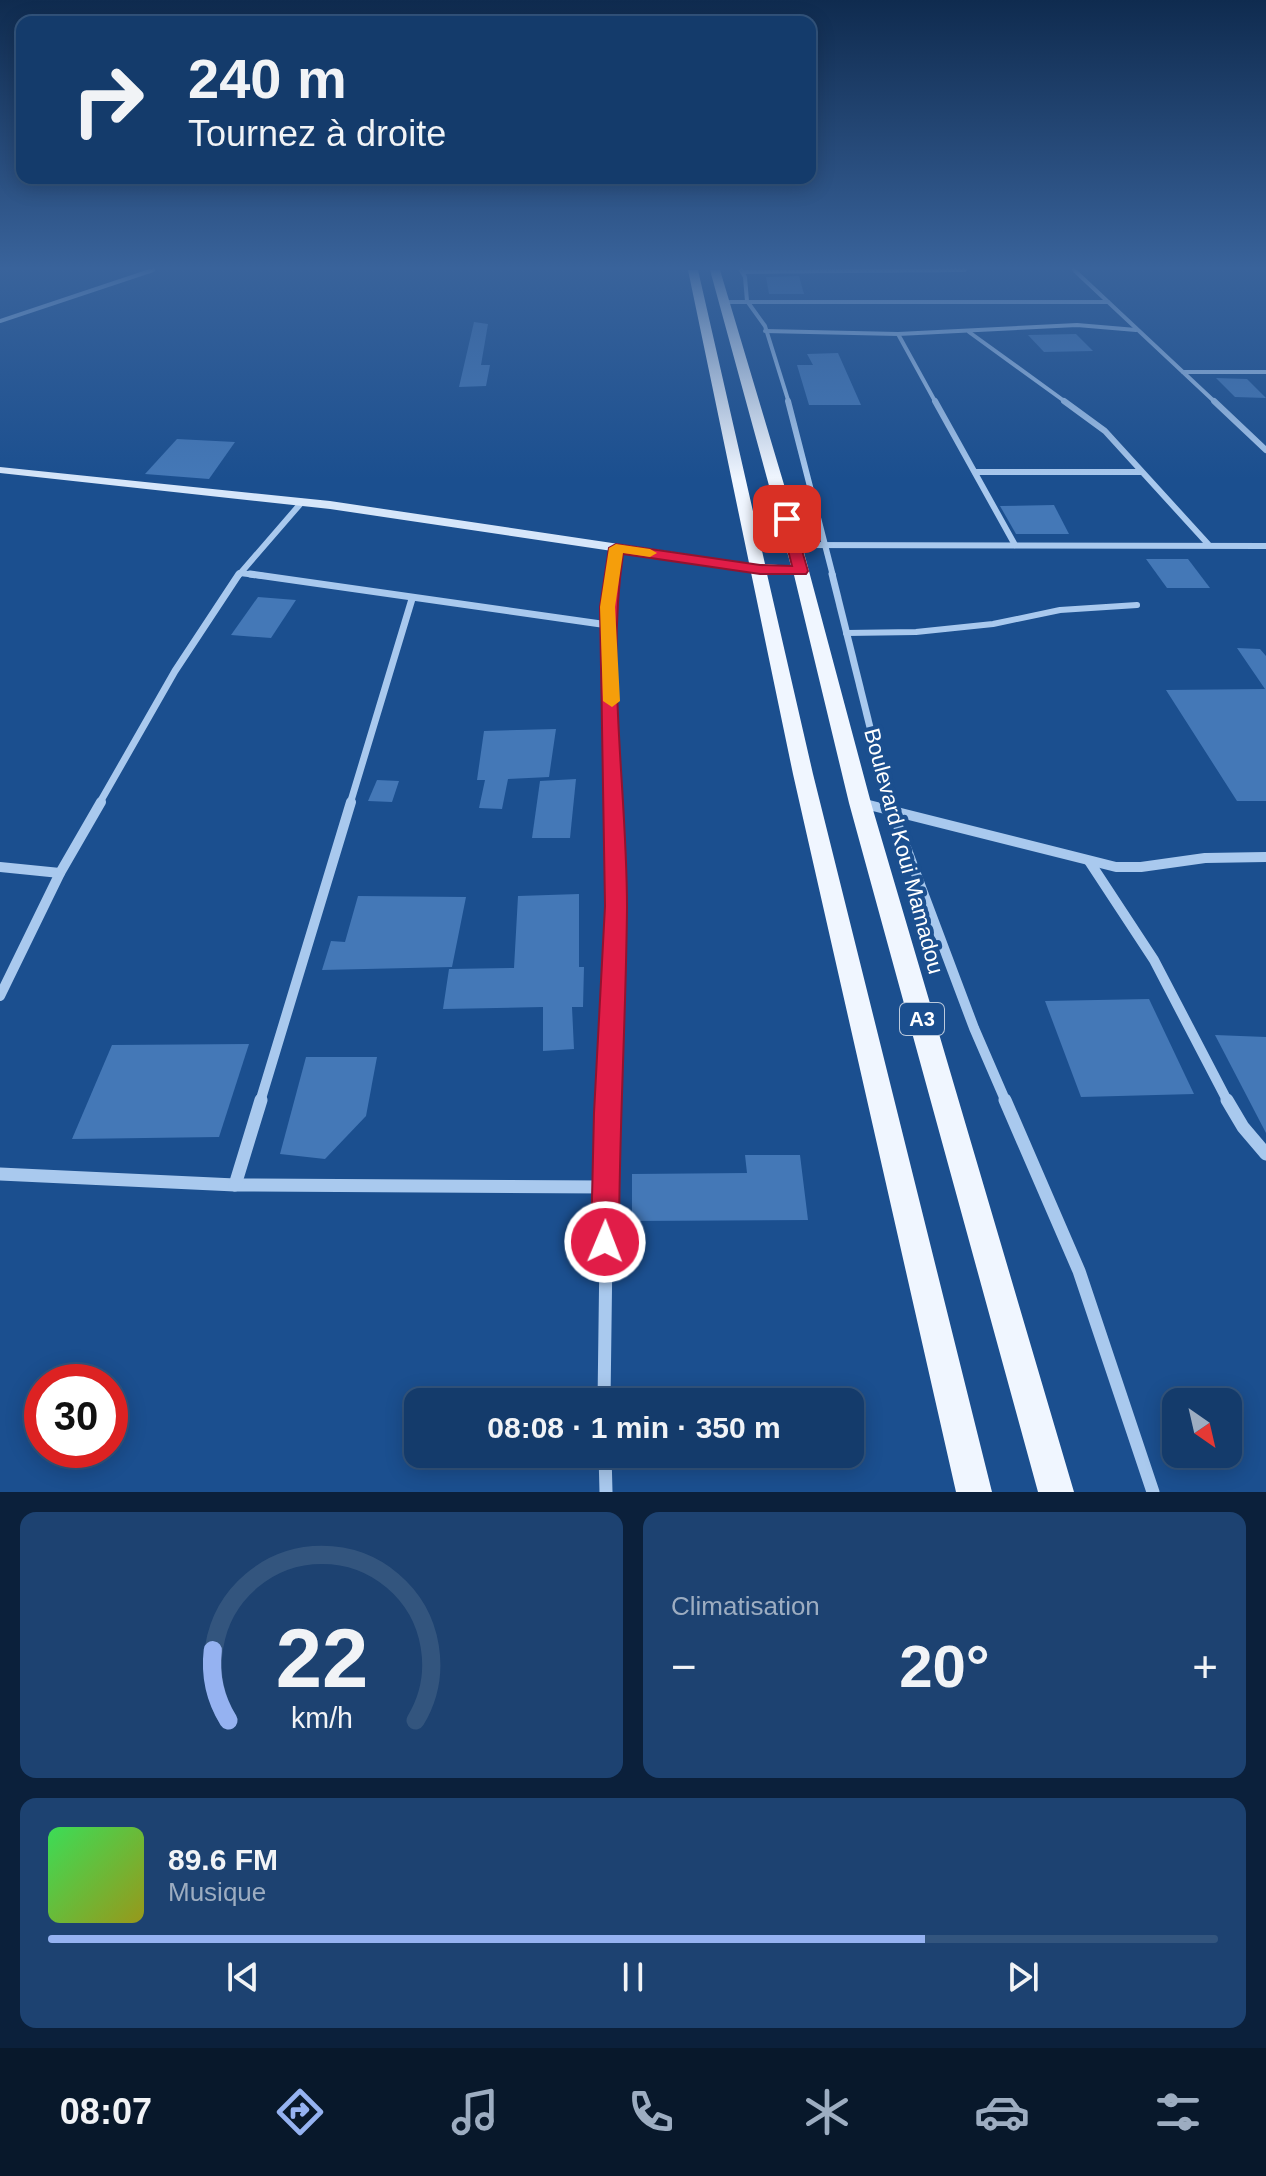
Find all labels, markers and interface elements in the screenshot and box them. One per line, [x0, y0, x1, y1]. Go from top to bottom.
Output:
text: 240 m [188, 47, 347, 110]
icon: right [56, 48, 160, 152]
text: Tournez à droite [188, 113, 446, 154]
pin [753, 485, 821, 553]
icon: arrive [765, 497, 809, 541]
street label: Boulevard Koui Mamadou [859, 725, 949, 977]
road number: A3 [900, 1003, 944, 1035]
position arrow [563, 1200, 647, 1284]
speed limit sign: 30 [24, 1364, 128, 1468]
north arrow [1162, 1388, 1242, 1468]
map controls [1162, 1388, 1242, 1468]
text: 08:08 · 1 min · 350 m [487, 1411, 781, 1444]
text: Climatisation [671, 1591, 820, 1621]
text: 22 [275, 1612, 368, 1705]
text: 20° [899, 1633, 990, 1700]
text: − [671, 1642, 697, 1691]
text: + [1192, 1642, 1218, 1691]
text: km/h [291, 1702, 352, 1734]
text: 89.6 FM [168, 1843, 278, 1876]
text: Musique [168, 1877, 266, 1907]
icon: previous [221, 1955, 265, 1999]
icon: pause [611, 1955, 655, 1999]
icon: next [1001, 1955, 1045, 1999]
icon: directions [272, 2084, 328, 2140]
icon: music [447, 2084, 503, 2140]
icon: phone [623, 2084, 679, 2140]
icon: climate [799, 2084, 855, 2140]
icon: car [974, 2084, 1030, 2140]
icon: filters [1150, 2084, 1206, 2140]
text: 08:07 [60, 2091, 152, 2132]

